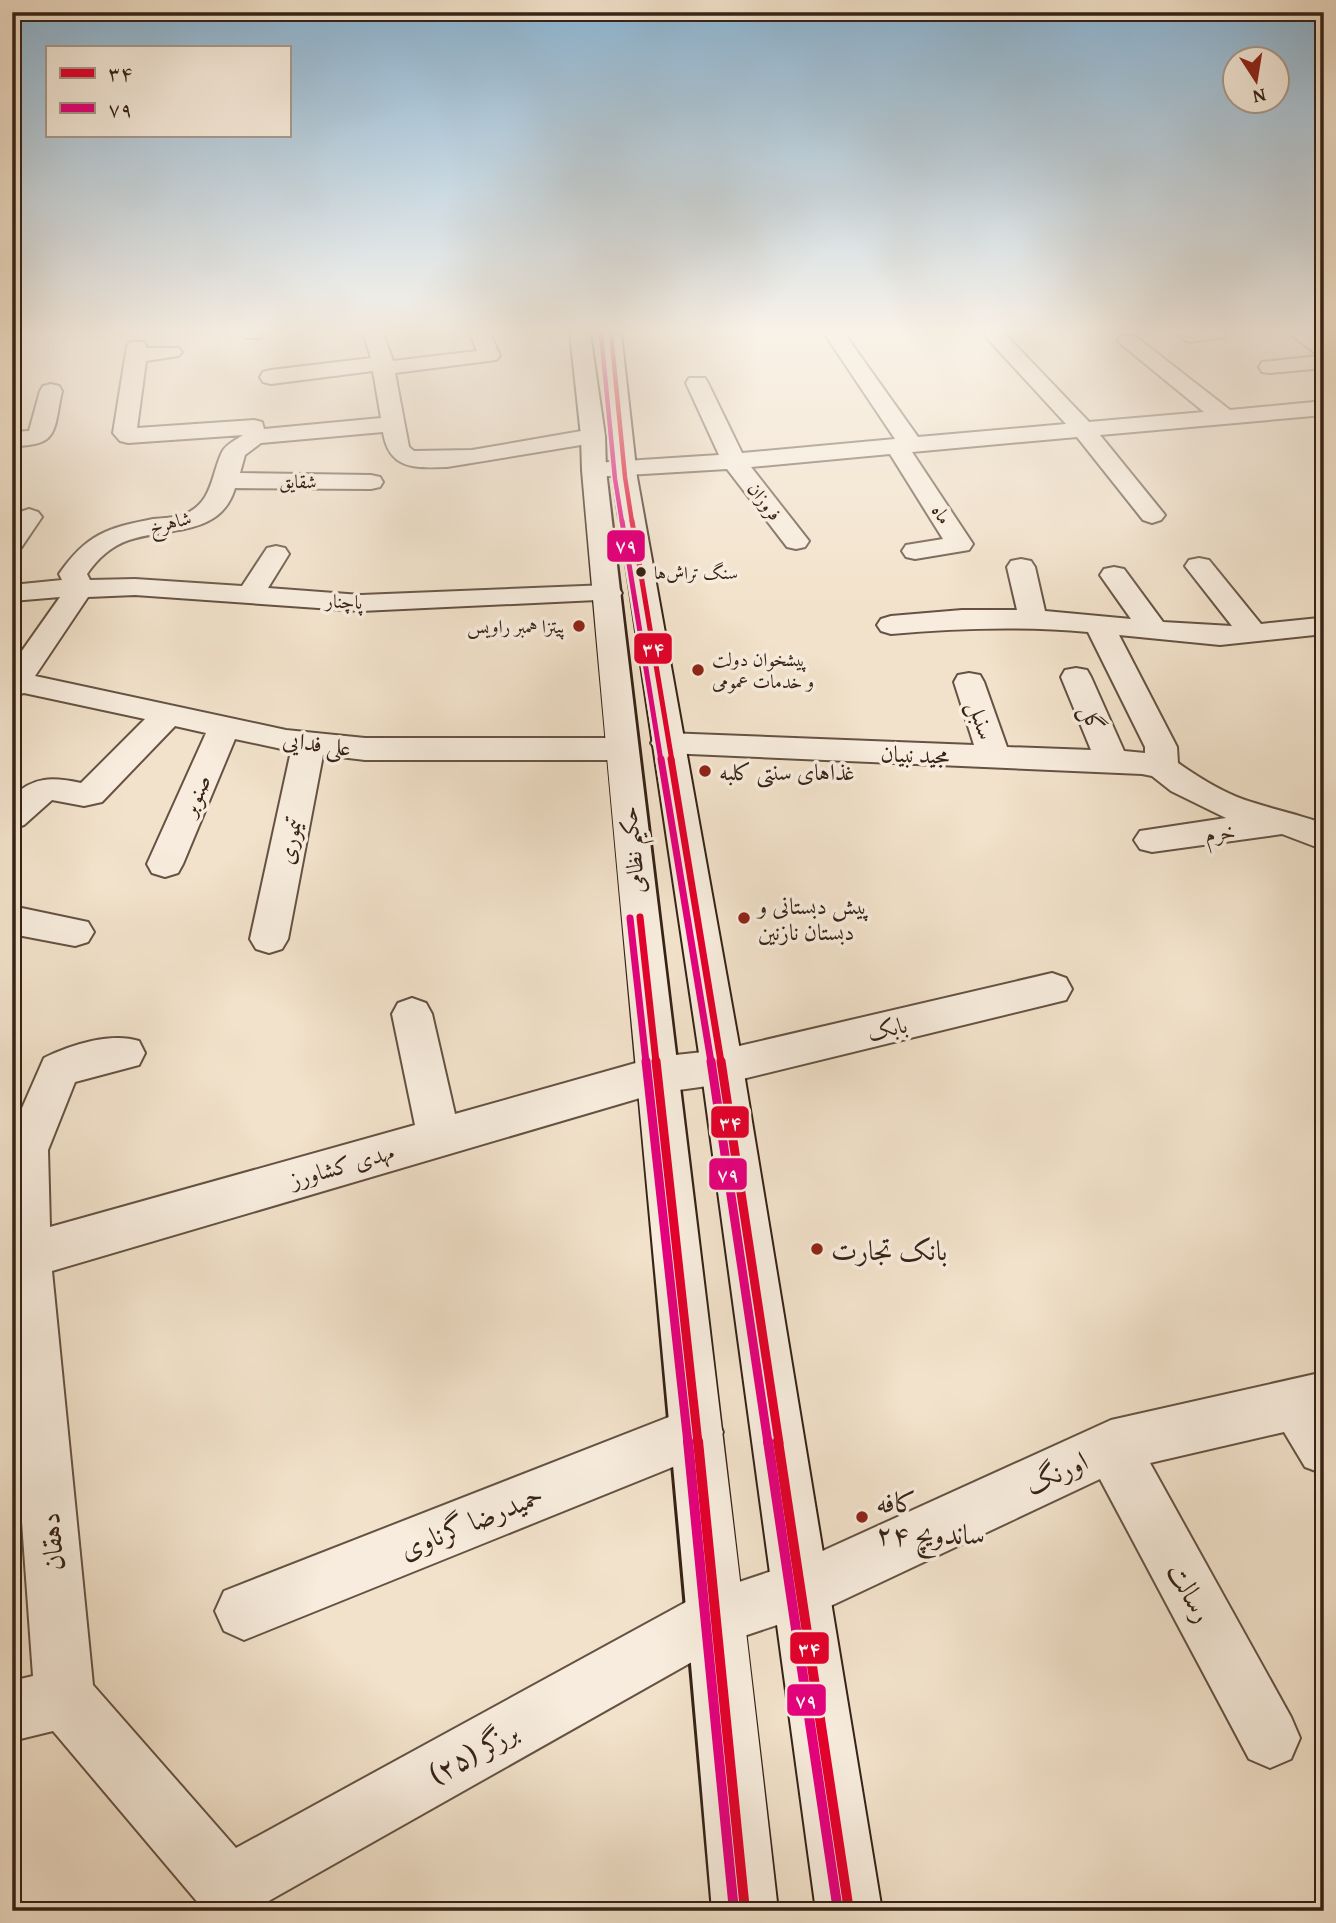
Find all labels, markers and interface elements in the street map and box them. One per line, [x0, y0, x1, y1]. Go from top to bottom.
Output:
legend [46, 46, 290, 136]
north arrow [1220, 46, 1290, 116]
text: ۳۴ [108, 57, 133, 88]
text: N [1250, 82, 1269, 112]
text: ۷۹ [108, 93, 133, 124]
street label: شقایق [279, 467, 317, 495]
street label: فروزان [741, 476, 789, 526]
street label: ماه [925, 499, 959, 529]
street label: شاهرخ [146, 503, 195, 545]
line badge: ۷۹ [606, 529, 646, 563]
text: ۷۹ [615, 531, 637, 559]
place label: سنگ تراش‌ها [654, 559, 738, 586]
marker: سنگ تراش‌ها [634, 565, 648, 579]
street label: پاچنار [323, 586, 365, 616]
place label: پیتزا همبر راویس [467, 612, 565, 640]
marker: پیتزا همبر راویس [571, 618, 587, 634]
line badge: ۳۴ [633, 632, 673, 665]
text: ۳۴ [642, 634, 664, 662]
place label: پیشخوان دولت و خدمات عمومی [712, 645, 814, 695]
marker: پیشخوان دولت و خدمات عمومی [690, 662, 706, 678]
street label: سنبل [959, 696, 1004, 744]
street label: گل [1072, 699, 1114, 737]
street label: علی فدایی [280, 722, 353, 766]
street label: مجید نبیان [880, 736, 950, 772]
place label: غذاهای سنتی کلبه [719, 755, 855, 788]
marker: غذاهای سنتی کلبه [697, 763, 713, 779]
street label: صنوبر [171, 769, 218, 823]
street label: حکیم نظامی [611, 804, 660, 895]
street label: تیموری [268, 814, 310, 867]
street label: خرم [1203, 814, 1238, 854]
place label: پیش دبستانی و دبستان نازنین [756, 889, 869, 948]
marker: پیش دبستانی و دبستان نازنین [736, 910, 752, 926]
street label: بابک [864, 1007, 910, 1049]
line badge: ۳۴ [710, 1105, 750, 1139]
text: ۳۴ [719, 1108, 741, 1136]
street label: مهدی کشاورز [284, 1134, 398, 1196]
line badge: ۷۹ [708, 1157, 748, 1191]
text: ۷۹ [717, 1160, 739, 1188]
place label: بانک تجارت [831, 1229, 947, 1270]
marker: بانک تجارت [809, 1241, 825, 1257]
street label: اورنگ [1018, 1440, 1094, 1504]
street label: حمیدرضا گرناوی [393, 1474, 549, 1568]
place label: کافه ساندویچ ۲۴ [876, 1481, 985, 1559]
marker: کافه ساندویچ ۲۴ [854, 1509, 870, 1525]
street label: دهقان [28, 1511, 74, 1573]
street label: رسالت [1158, 1554, 1224, 1630]
line badge: ۳۴ [789, 1631, 830, 1665]
text: ۳۴ [798, 1634, 820, 1662]
line badge: ۷۹ [786, 1683, 827, 1717]
text: ۷۹ [795, 1686, 817, 1714]
street label: برزگر (۲۵) [421, 1711, 525, 1793]

